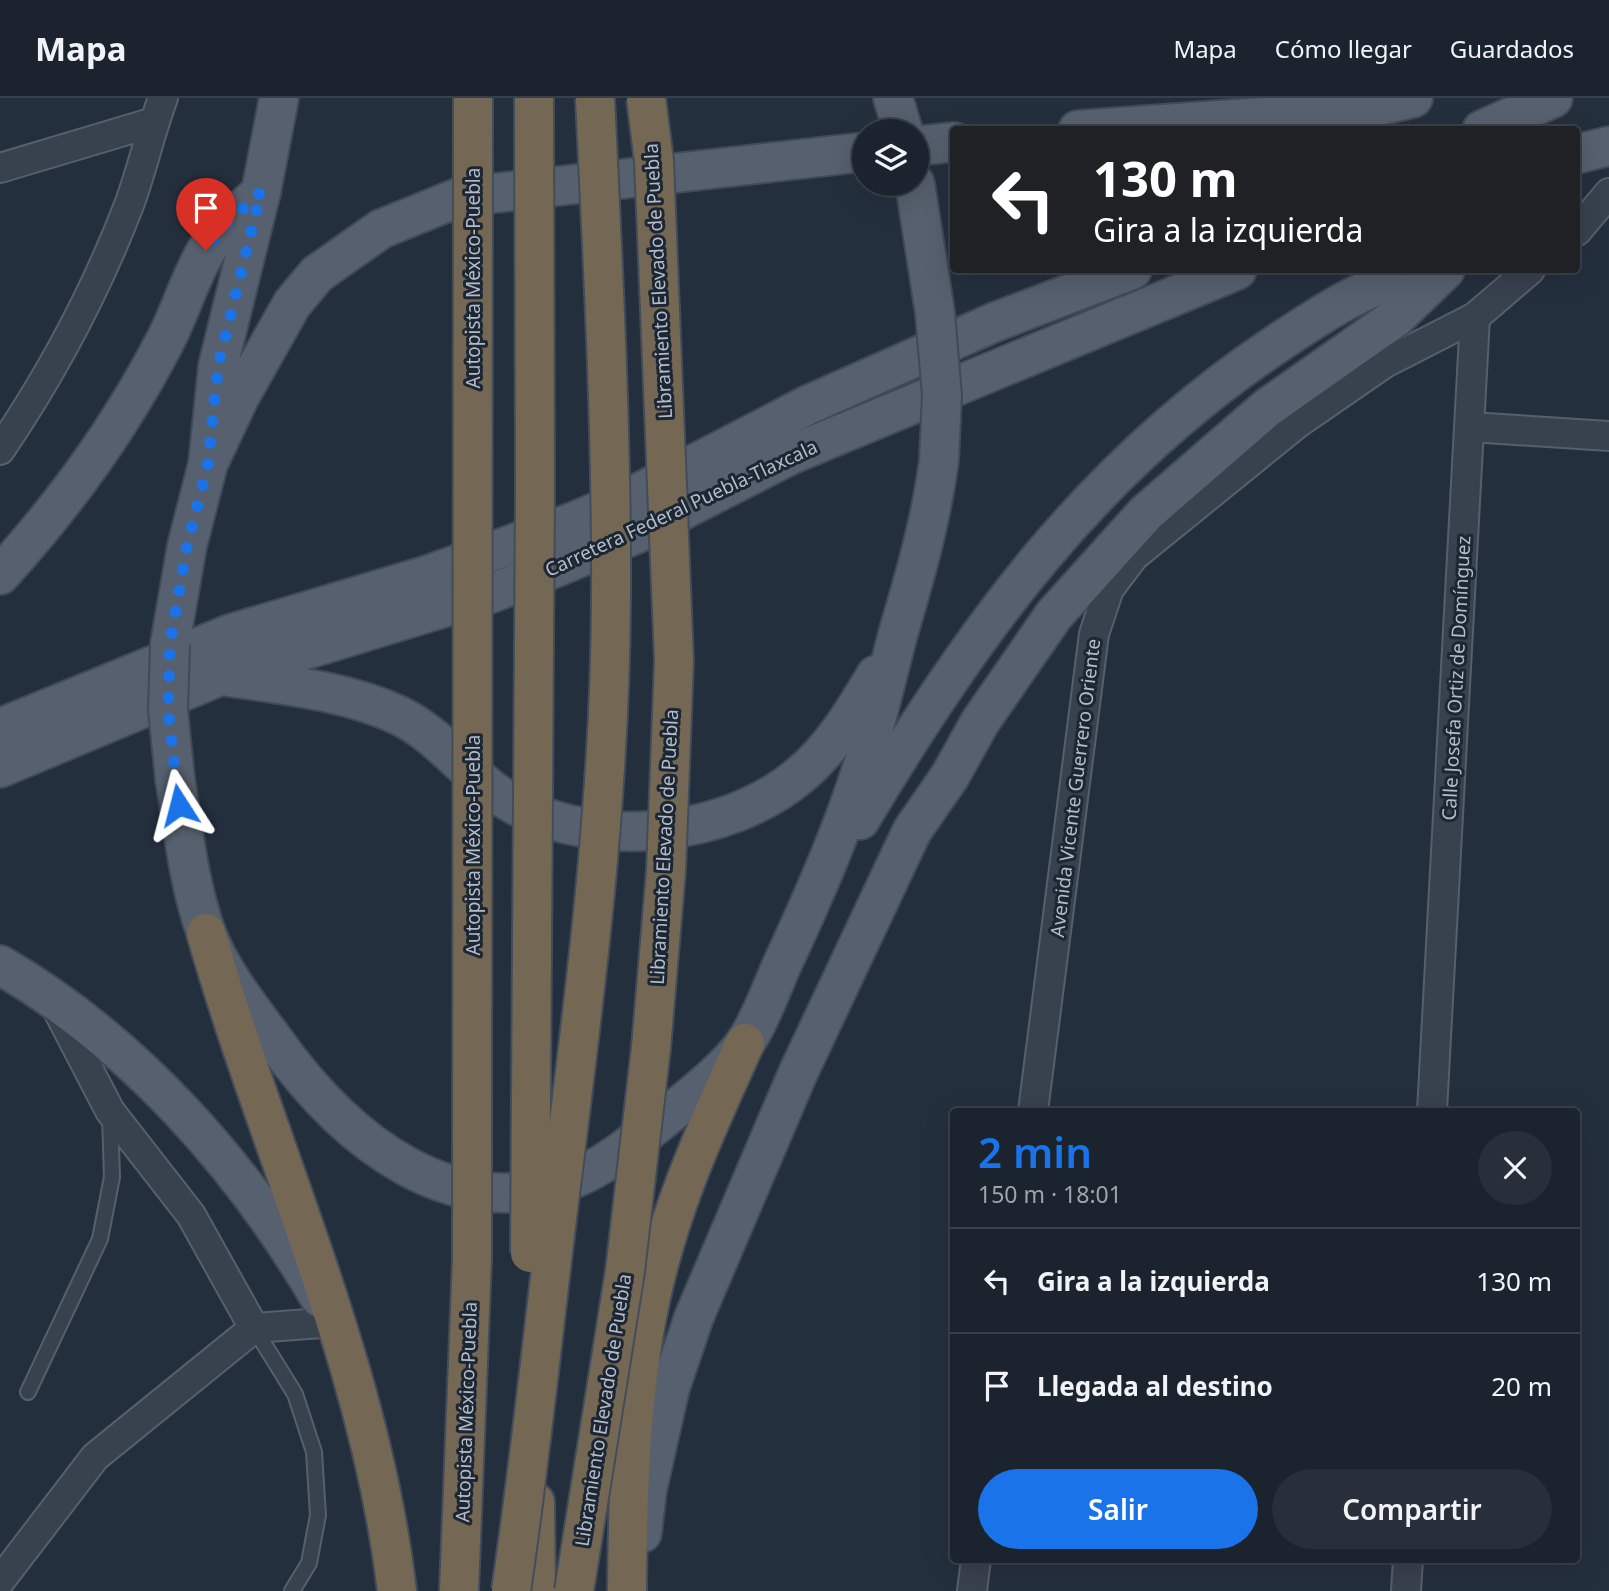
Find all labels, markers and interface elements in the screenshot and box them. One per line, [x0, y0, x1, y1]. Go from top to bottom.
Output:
text: Mapa [35, 26, 127, 71]
text: Mapa [1173, 32, 1237, 65]
text: Cómo llegar [1275, 32, 1412, 65]
text: Guardados [1450, 32, 1574, 65]
map controls [852, 119, 929, 196]
button: layers [852, 119, 929, 196]
street label: Libramiento Elevado de Puebla [638, 143, 678, 419]
text: 130 m [1093, 145, 1238, 211]
icon: left [978, 154, 1069, 245]
street label: Autopista México-Puebla [460, 168, 486, 388]
pin [176, 178, 236, 250]
icon: arrive [187, 189, 225, 227]
text: Gira a la izquierda [1093, 208, 1363, 251]
street label: Carretera Federal Puebla-Tlaxcala [540, 433, 822, 583]
street label: Calle Josefa Ortiz de Domínguez [1436, 535, 1476, 821]
street label: Avenida Vicente Guerrero Oriente [1044, 637, 1106, 939]
street label: Libramiento Elevado de Puebla [644, 709, 684, 985]
street label: Autopista México-Puebla [460, 735, 486, 955]
position arrow [142, 768, 216, 842]
text: 2 min [978, 1123, 1092, 1180]
button: close [1478, 1131, 1552, 1205]
text: 150 m · 18:01 [978, 1178, 1122, 1210]
icon: left [978, 1262, 1016, 1300]
text: Gira a la izquierda [1037, 1263, 1270, 1299]
text: 130 m [1476, 1263, 1552, 1299]
street label: Libramiento Elevado de Puebla [569, 1272, 637, 1548]
street label: Autopista México-Puebla [449, 1301, 483, 1523]
icon: arrive [978, 1367, 1016, 1405]
text: Llegada al destino [1037, 1368, 1273, 1404]
text: 20 m [1491, 1368, 1552, 1404]
button: Salir [978, 1469, 1258, 1549]
button: Compartir [1272, 1469, 1552, 1549]

